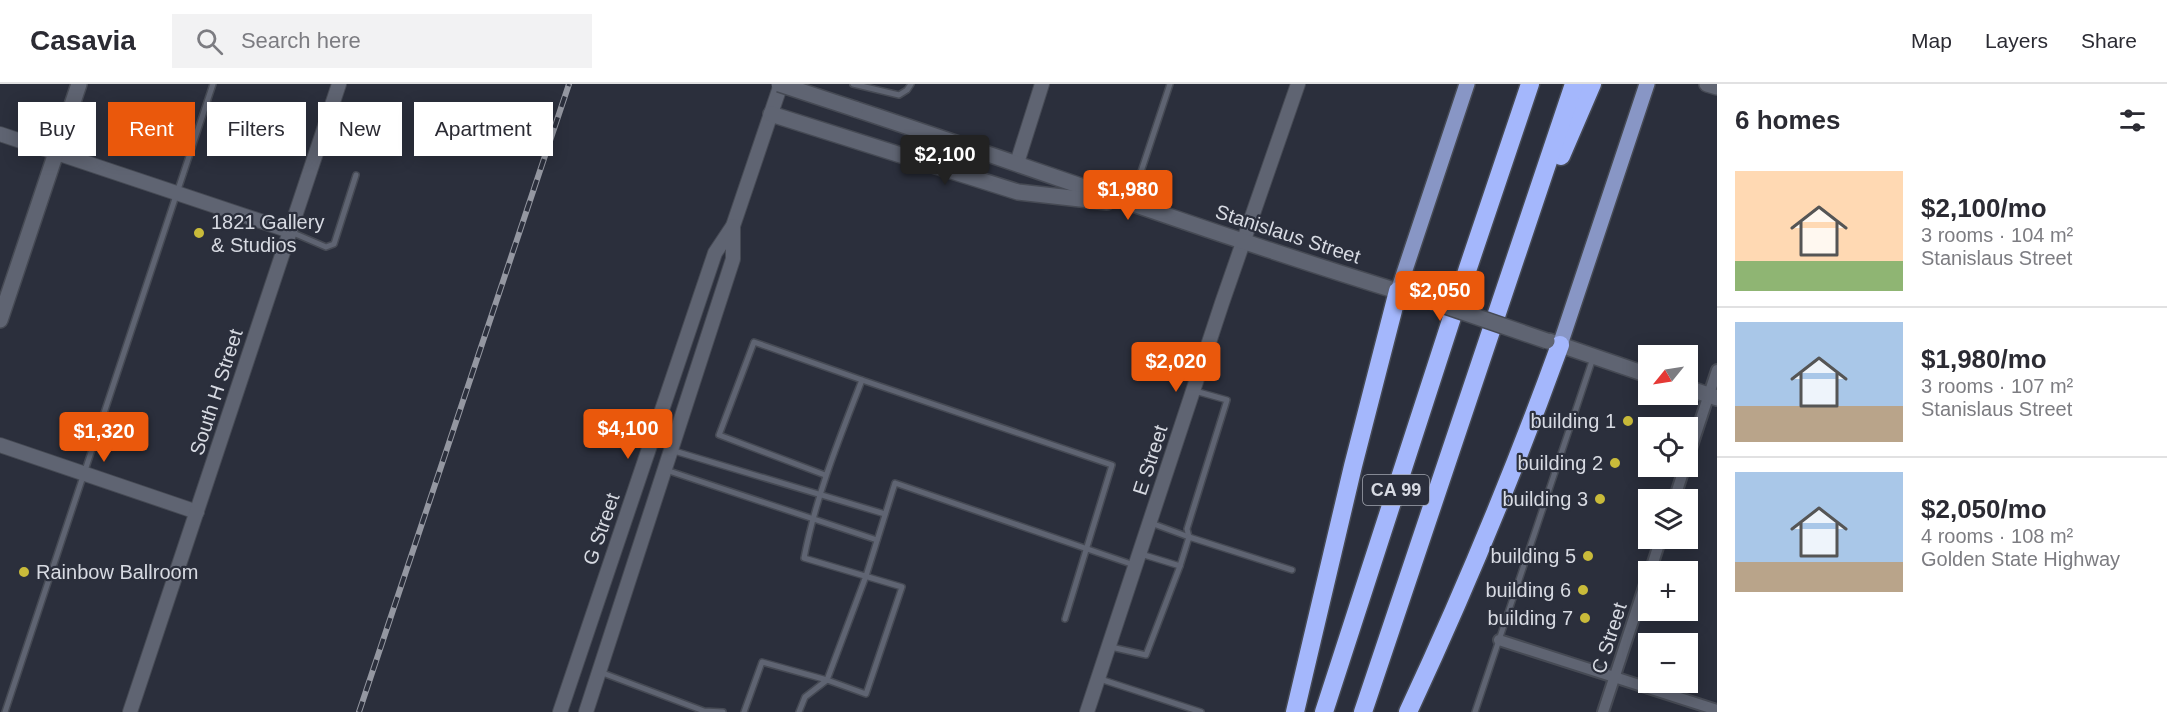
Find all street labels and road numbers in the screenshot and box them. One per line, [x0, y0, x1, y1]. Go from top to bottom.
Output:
street label: Stanislaus Street [1213, 200, 1364, 268]
street label: South H Street [185, 326, 247, 458]
street label: E Street [1128, 422, 1172, 498]
road number: CA 99 [1363, 475, 1429, 505]
street label: G Street [578, 490, 624, 568]
street label: C Street [1587, 599, 1631, 676]

